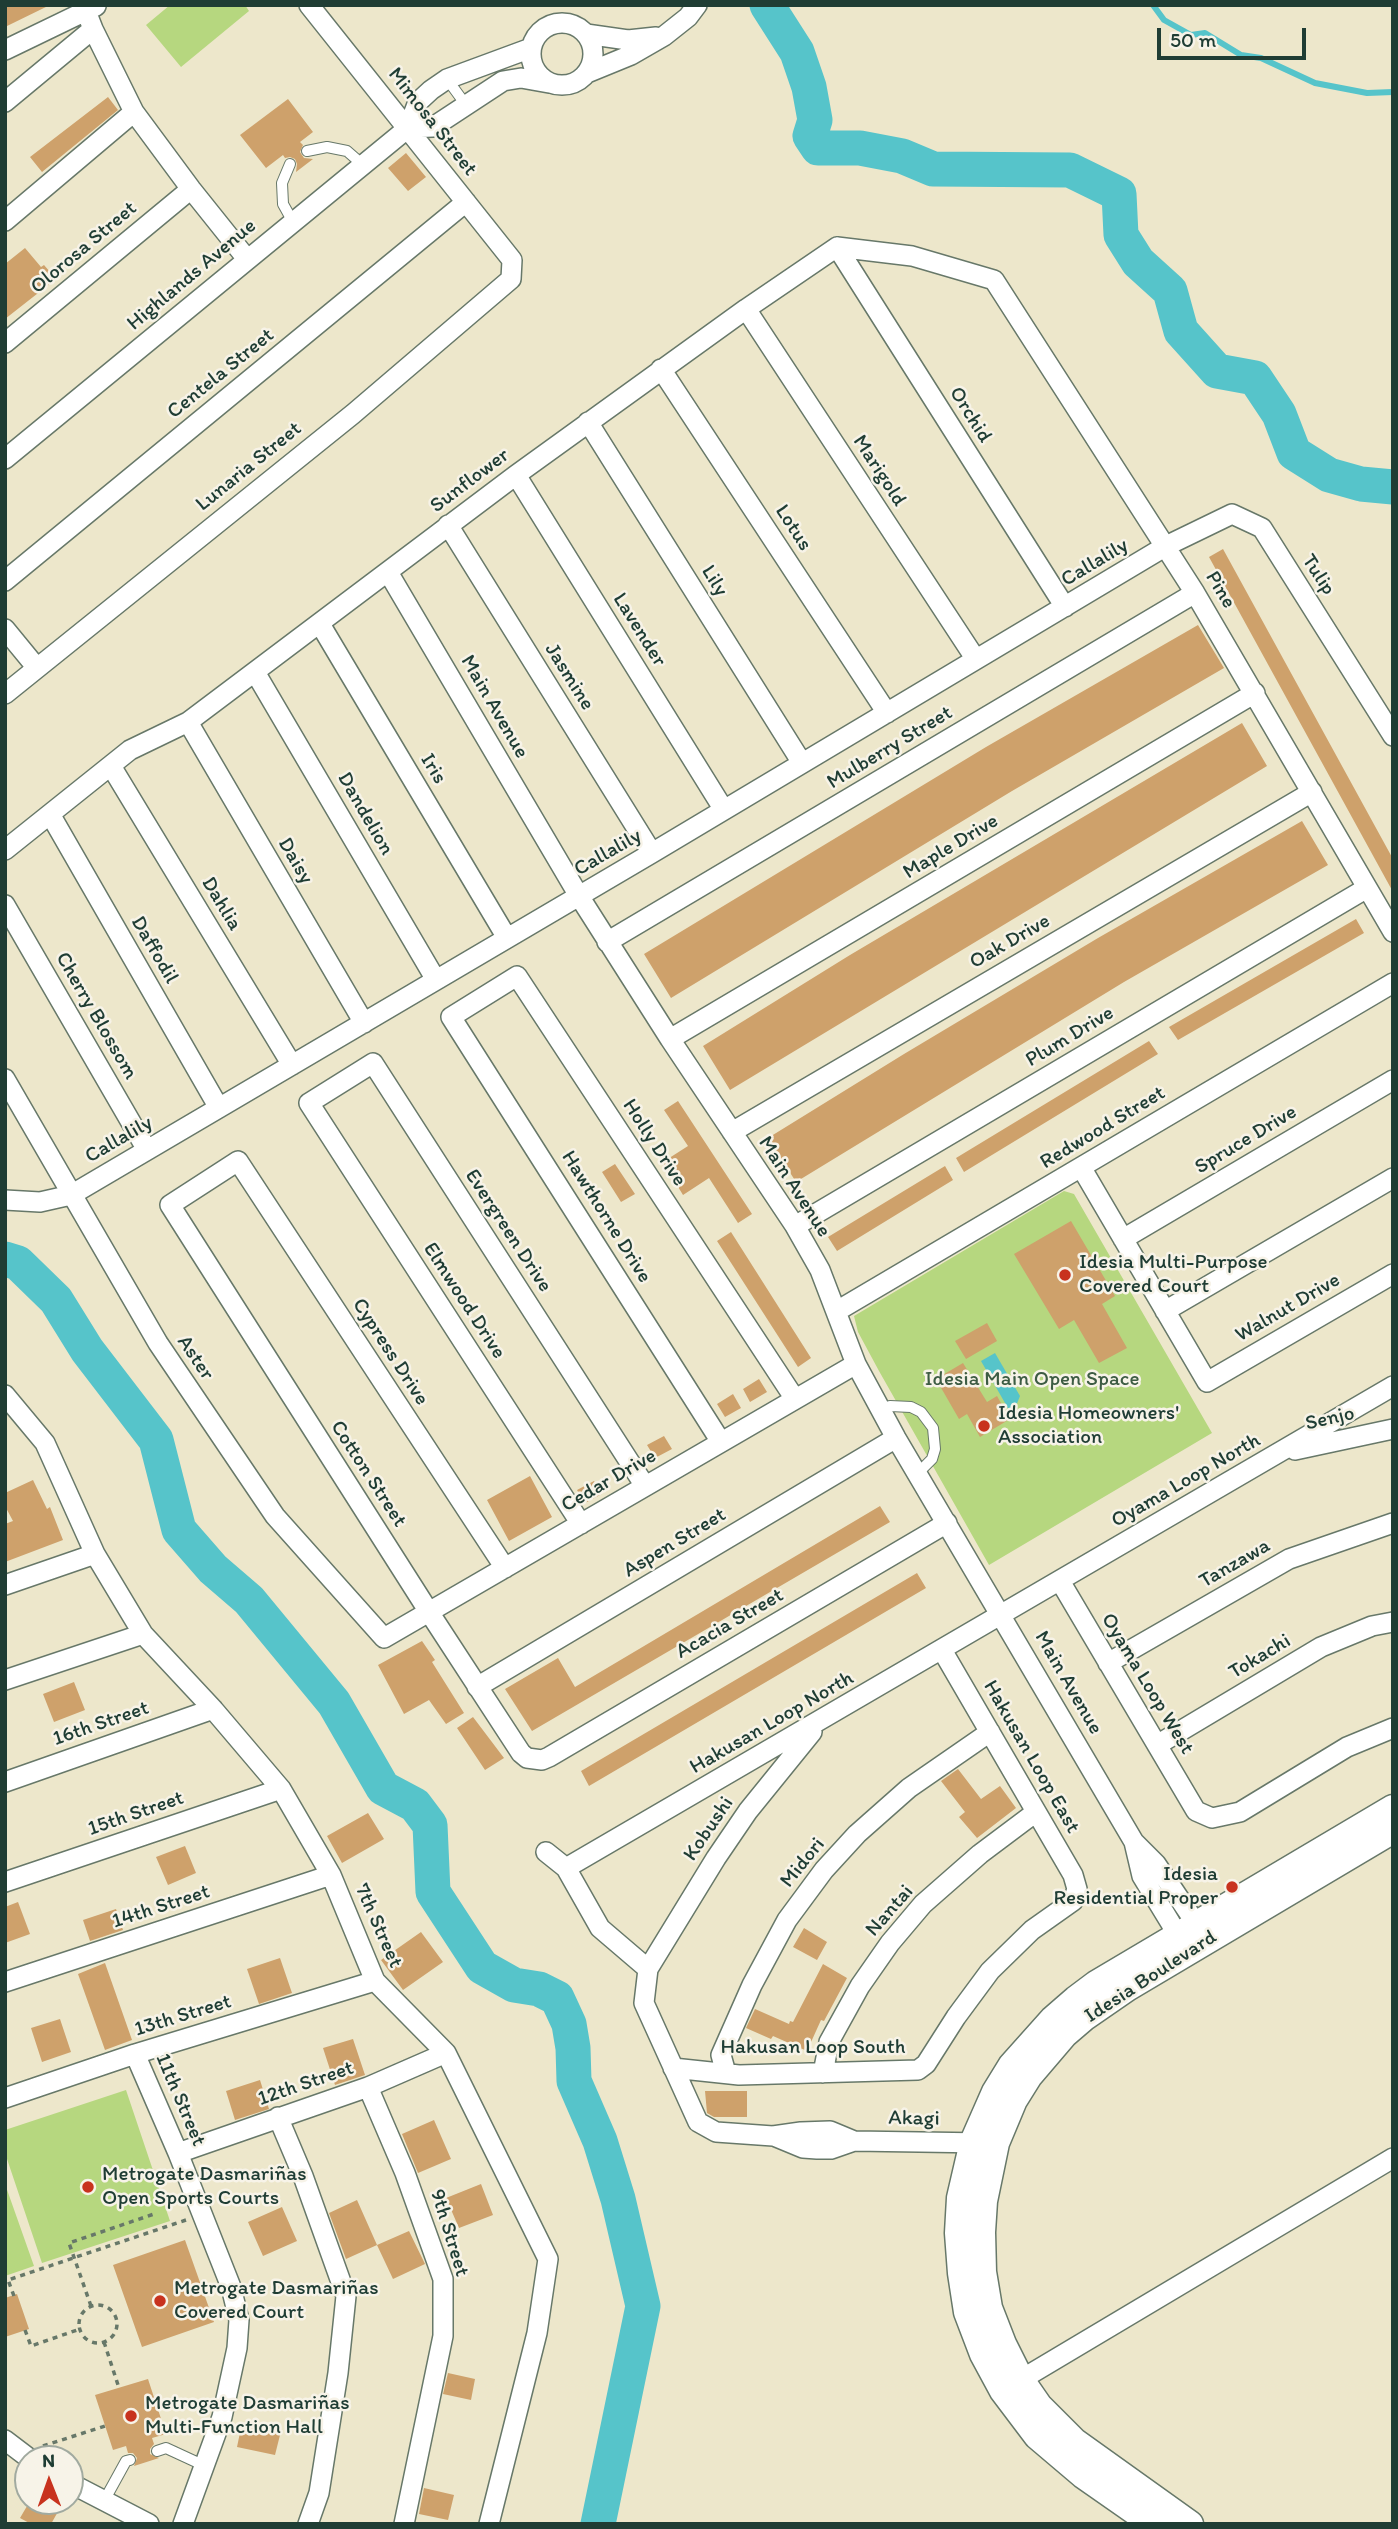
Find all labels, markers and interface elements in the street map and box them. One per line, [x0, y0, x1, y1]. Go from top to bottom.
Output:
scale bar [1160, 14, 1309, 58]
text: 50 m [1170, 27, 1216, 52]
street label: Mimosa Street [382, 63, 482, 181]
street label: Olorosa Street [26, 196, 142, 300]
street label: Highlands Avenue [122, 214, 262, 336]
street label: Centela Street [162, 323, 280, 425]
street label: Orchid [943, 382, 997, 448]
street label: Lunaria Street [191, 417, 307, 517]
street label: Marigold [847, 431, 911, 511]
street label: Sunflower [426, 443, 514, 519]
street label: Lotus [769, 500, 817, 556]
street label: Callalily [1057, 533, 1133, 593]
street label: Tulip [1296, 550, 1340, 600]
street label: Lily [695, 561, 733, 601]
street label: Pine [1199, 567, 1241, 613]
street label: Lavender [607, 588, 671, 672]
street label: Jasmine [539, 639, 599, 715]
street label: Main Avenue [454, 651, 534, 763]
street label: Mulberry Street [823, 701, 957, 795]
street label: Iris [414, 749, 452, 789]
street label: Dandelion [331, 768, 399, 860]
street label: Maple Drive [899, 809, 1003, 885]
street label: Callalily [570, 824, 646, 882]
street label: Daisy [272, 833, 318, 889]
street label: Dahlia [195, 872, 247, 936]
street label: Oak Drive [965, 909, 1055, 975]
street label: Daffodil [125, 912, 183, 988]
street label: Cherry Blossom [49, 948, 143, 1084]
street label: Plum Drive [1021, 1001, 1119, 1073]
street label: Redwood Street [1036, 1081, 1170, 1175]
street label: Holly Drive [616, 1095, 692, 1191]
street label: Spruce Drive [1191, 1100, 1301, 1180]
street label: Callalily [81, 1111, 157, 1169]
street label: Main Avenue [752, 1132, 836, 1242]
street label: Hawthorne Drive [555, 1146, 657, 1288]
street label: Evergreen Drive [459, 1165, 557, 1297]
street label: Elmwood Drive [417, 1238, 511, 1364]
place label: Idesia Multi-Purpose Covered Court [1079, 1250, 1268, 1300]
marker: Idesia Multi-Purpose Covered Court [1057, 1267, 1073, 1283]
street label: Walnut Drive [1231, 1268, 1345, 1348]
street label: Cypress Drive [346, 1294, 434, 1410]
street label: Aster [171, 1331, 219, 1385]
park label: Idesia Main Open Space [925, 1367, 1139, 1393]
place label: Idesia Homeowners' Association [998, 1401, 1179, 1451]
street label: Senjo [1303, 1401, 1357, 1437]
street label: Cotton Street [324, 1416, 412, 1532]
marker: Idesia Homeowners' Association [976, 1418, 992, 1434]
street label: Oyama Loop North [1107, 1428, 1265, 1534]
street label: Cedar Drive [557, 1444, 661, 1518]
street label: Aspen Street [619, 1503, 731, 1583]
street label: Tanzawa [1195, 1534, 1275, 1594]
street label: Acacia Street [672, 1583, 788, 1665]
street label: Oyama Loop West [1095, 1609, 1199, 1759]
street label: Main Avenue [1028, 1627, 1108, 1739]
street label: Tokachi [1224, 1629, 1296, 1685]
street label: Hakusan Loop North [686, 1666, 858, 1780]
street label: Hakusan Loop East [977, 1676, 1085, 1838]
street label: 16th Street [50, 1696, 152, 1752]
street label: 15th Street [85, 1786, 187, 1842]
street label: Kobushi [678, 1792, 740, 1866]
street label: Midori [775, 1833, 831, 1893]
place label: Idesia Residential Proper [1053, 1862, 1218, 1912]
street label: 14th Street [109, 1879, 213, 1935]
marker: Idesia Residential Proper [1224, 1879, 1240, 1895]
street label: 7th Street [348, 1880, 408, 1972]
street label: Nantai [861, 1880, 919, 1942]
street label: Idesia Boulevard [1080, 1925, 1222, 2029]
street label: 13th Street [131, 1989, 235, 2043]
street label: Hakusan Loop South [720, 2035, 906, 2061]
street label: 11th Street [149, 2050, 211, 2150]
street label: 12th Street [255, 2056, 357, 2112]
street label: Akagi [888, 2106, 940, 2132]
place label: Metrogate Dasmariñas Open Sports Courts [102, 2162, 307, 2212]
marker: Metrogate Dasmariñas Open Sports Courts [80, 2179, 96, 2195]
street label: 9th Street [424, 2186, 474, 2280]
place label: Metrogate Dasmariñas Covered Court [174, 2276, 379, 2326]
marker: Metrogate Dasmariñas Covered Court [152, 2293, 168, 2309]
place label: Metrogate Dasmariñas Multi-Function Hall [145, 2391, 350, 2441]
marker: Metrogate Dasmariñas Multi-Function Hall [123, 2408, 139, 2424]
north arrow [14, 2445, 84, 2515]
text: N [42, 2449, 55, 2472]

